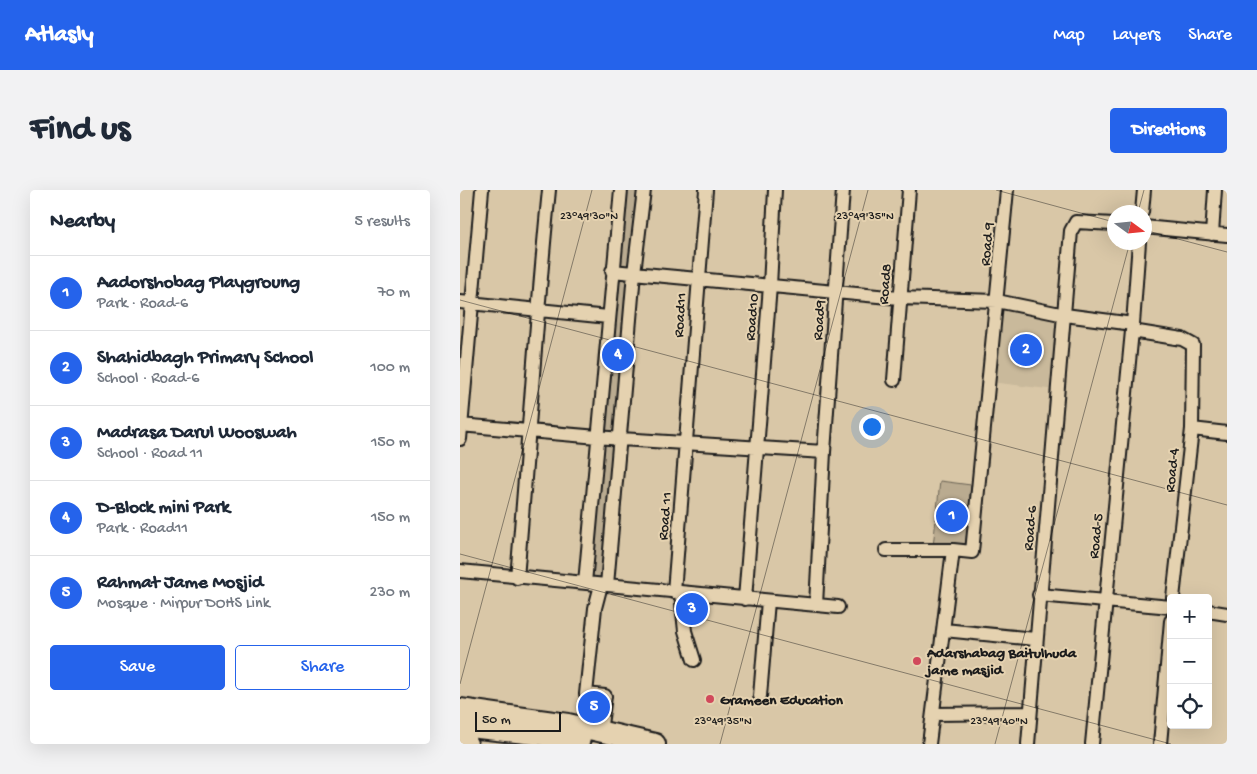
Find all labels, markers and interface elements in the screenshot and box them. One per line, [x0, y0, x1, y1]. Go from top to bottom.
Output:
text: Atlasly [25, 21, 94, 50]
text: Map [1053, 25, 1085, 46]
text: Layers [1113, 25, 1160, 46]
text: Share [1188, 25, 1232, 46]
button: Directions [1110, 108, 1227, 153]
text: Find us [30, 110, 130, 151]
north arrow [1107, 205, 1152, 250]
text: Nearby [50, 210, 115, 235]
text: 23°49'30"N [560, 210, 618, 224]
text: 23°49'35"N [836, 210, 894, 224]
text: 5 results [355, 213, 410, 232]
street label: Road 9 [977, 221, 999, 267]
street label: Road8 [875, 263, 897, 305]
text: Aadorshobag Playgroung [97, 272, 300, 295]
text: 1 [63, 284, 69, 303]
text: 70 m [377, 284, 410, 303]
street label: Road11 [670, 292, 692, 338]
street label: Road10 [742, 292, 764, 342]
text: Park · Road-6 [97, 295, 188, 314]
street label: Road9 [810, 299, 830, 341]
pin: 2 [1010, 331, 1042, 369]
pin: 4 [602, 336, 634, 374]
text: Shahidbagh Primary School [97, 347, 313, 370]
text: 2 [62, 359, 70, 378]
text: 100 m [370, 359, 410, 378]
text: School · Road-6 [97, 370, 199, 389]
your location [859, 414, 885, 440]
text: Madrasa Darul Wooswah [97, 422, 297, 445]
text: 3 [62, 434, 70, 453]
text: 150 m [371, 434, 410, 453]
text: School · Road 11 [97, 445, 203, 464]
street label: Road-4 [1162, 447, 1184, 493]
street label: Road 11 [655, 491, 677, 541]
text: D-Block mini Park [97, 497, 230, 520]
pin: 1 [936, 497, 968, 535]
street label: Road-6 [1020, 505, 1042, 551]
text: 4 [62, 509, 70, 528]
text: 150 m [371, 509, 410, 528]
street label: Road-5 [1086, 513, 1108, 560]
text: Park · Road11 [97, 520, 188, 539]
text: Rahmat Jame Mosjid [97, 572, 263, 595]
text: 5 [62, 584, 70, 603]
text: 230 m [370, 584, 410, 603]
pin: 3 [676, 590, 708, 628]
map controls [1167, 594, 1212, 729]
button: + [1167, 594, 1212, 639]
text: Mosque · Mirpur DOHS Link [97, 595, 270, 614]
button: − [1167, 639, 1212, 684]
button: Save [50, 645, 225, 690]
button: Share [235, 645, 410, 690]
place label: Adarshabag Baitulhuda jame masjid [924, 645, 1077, 680]
marker: Adarshabag Baitulhuda jame masjid [911, 655, 923, 667]
button: locate [1167, 684, 1212, 729]
pin: 5 [578, 688, 610, 726]
place label: Grameen Education [720, 692, 844, 710]
marker: Grameen Education [704, 693, 716, 705]
scale bar [475, 709, 561, 732]
text: 50 m [482, 712, 511, 729]
text: 23°49'35"N [694, 715, 752, 729]
text: 23°49'40"N [970, 715, 1028, 729]

